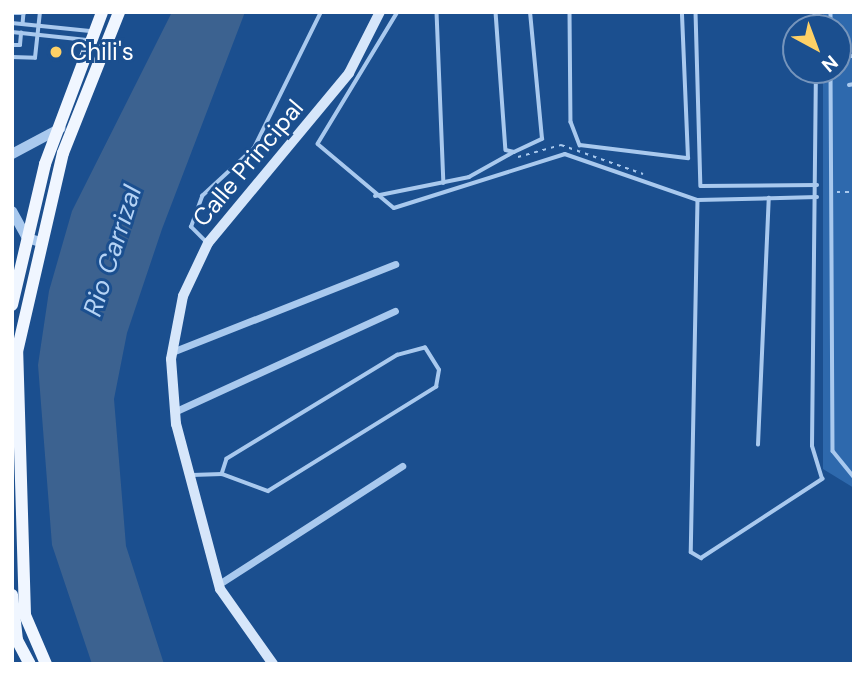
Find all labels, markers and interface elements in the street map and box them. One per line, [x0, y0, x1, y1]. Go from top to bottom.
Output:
north arrow [782, 14, 852, 84]
place label: Chili's [70, 38, 134, 66]
marker: Chili's [48, 44, 64, 60]
text: N [816, 50, 843, 78]
street label: Calle Principal [187, 94, 309, 232]
water label: Rio Carrizal [77, 182, 149, 320]

